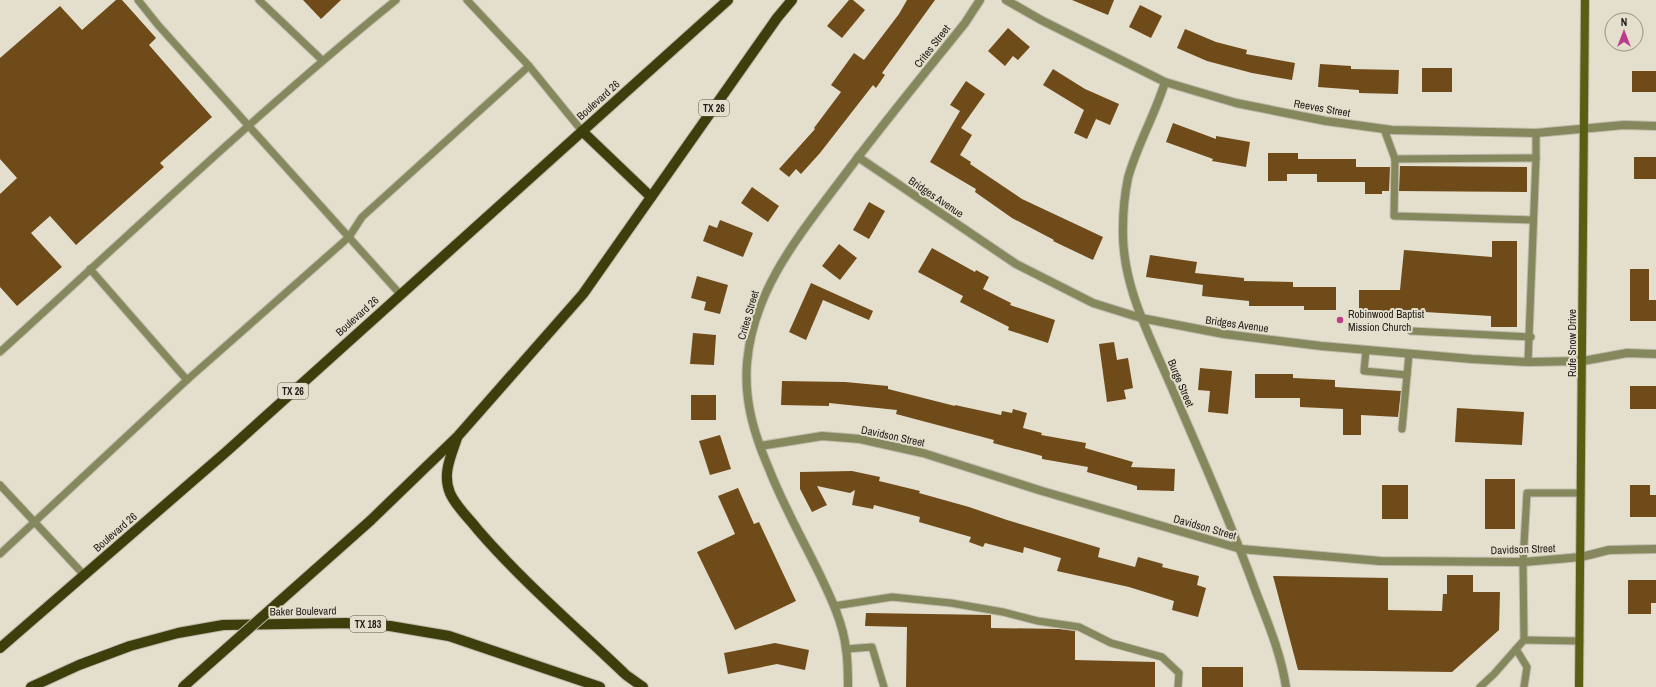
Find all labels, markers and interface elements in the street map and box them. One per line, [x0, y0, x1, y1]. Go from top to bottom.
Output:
north arrow [1604, 12, 1644, 52]
text: N [1621, 15, 1627, 29]
street label: Crites Street [911, 21, 953, 70]
street label: Boulevard 26 [574, 77, 622, 123]
street label: Reeves Street [1293, 96, 1352, 120]
road number: TX 26 [699, 100, 729, 116]
street label: Bridges Avenue [906, 173, 966, 221]
street label: Crites Street [734, 288, 762, 341]
street label: Boulevard 26 [333, 293, 381, 339]
place label: Robinwood Baptist Mission Church [1348, 307, 1425, 334]
street label: Rufe Snow Drive [1565, 309, 1579, 377]
street label: Bridges Avenue [1205, 313, 1269, 335]
marker: Robinwood Baptist Mission Church [1335, 315, 1345, 325]
street label: Burge Street [1165, 357, 1198, 409]
road number: TX 26 [278, 383, 308, 399]
street label: Davidson Street [860, 422, 927, 450]
street label: Boulevard 26 [90, 509, 140, 555]
street label: Davidson Street [1172, 511, 1238, 543]
street label: Davidson Street [1490, 541, 1556, 557]
street label: Baker Boulevard [270, 603, 336, 619]
road number: TX 183 [350, 616, 386, 632]

